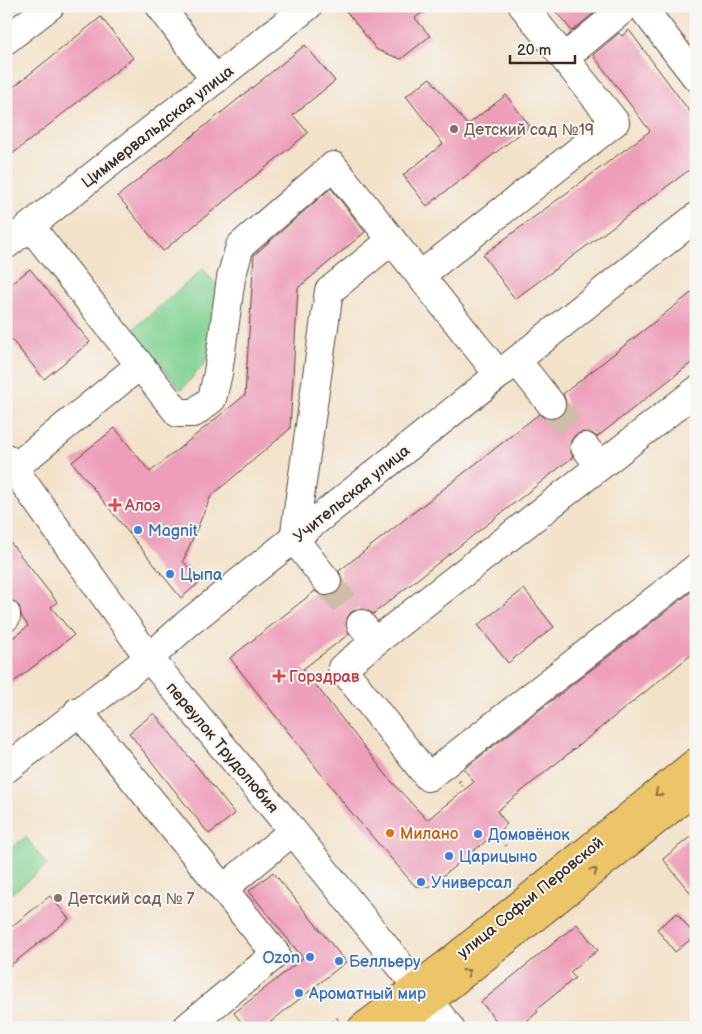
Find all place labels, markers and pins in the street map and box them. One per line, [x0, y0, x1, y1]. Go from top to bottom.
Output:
place label: Детский сад №19 [464, 121, 594, 140]
marker: Детский сад №19 [448, 123, 460, 135]
place label: Алоэ [124, 497, 160, 516]
marker: Алоэ [109, 499, 121, 511]
place label: Magnit [148, 522, 198, 541]
marker: Magnit [132, 524, 144, 536]
place label: Цыпа [180, 566, 223, 585]
marker: Цыпа [164, 568, 176, 580]
place label: Горздрав [289, 668, 360, 687]
marker: Горздрав [273, 670, 285, 682]
place label: Милано [400, 825, 458, 844]
place label: Домовёнок [488, 826, 570, 845]
marker: Милано [384, 827, 396, 839]
marker: Домовёнок [472, 828, 484, 840]
place label: Царицыно [459, 848, 537, 867]
marker: Царицыно [443, 850, 455, 862]
place label: Универсал [431, 874, 512, 893]
marker: Универсал [415, 876, 427, 888]
place label: Детский сад № 7 [68, 890, 195, 909]
marker: Детский сад № 7 [52, 892, 64, 904]
place label: Ozon [262, 949, 300, 968]
marker: Ozon [304, 951, 316, 963]
place label: Белльеру [349, 953, 421, 972]
marker: Белльеру [333, 955, 345, 967]
place label: Ароматный мир [308, 985, 426, 1004]
marker: Ароматный мир [293, 987, 305, 999]

